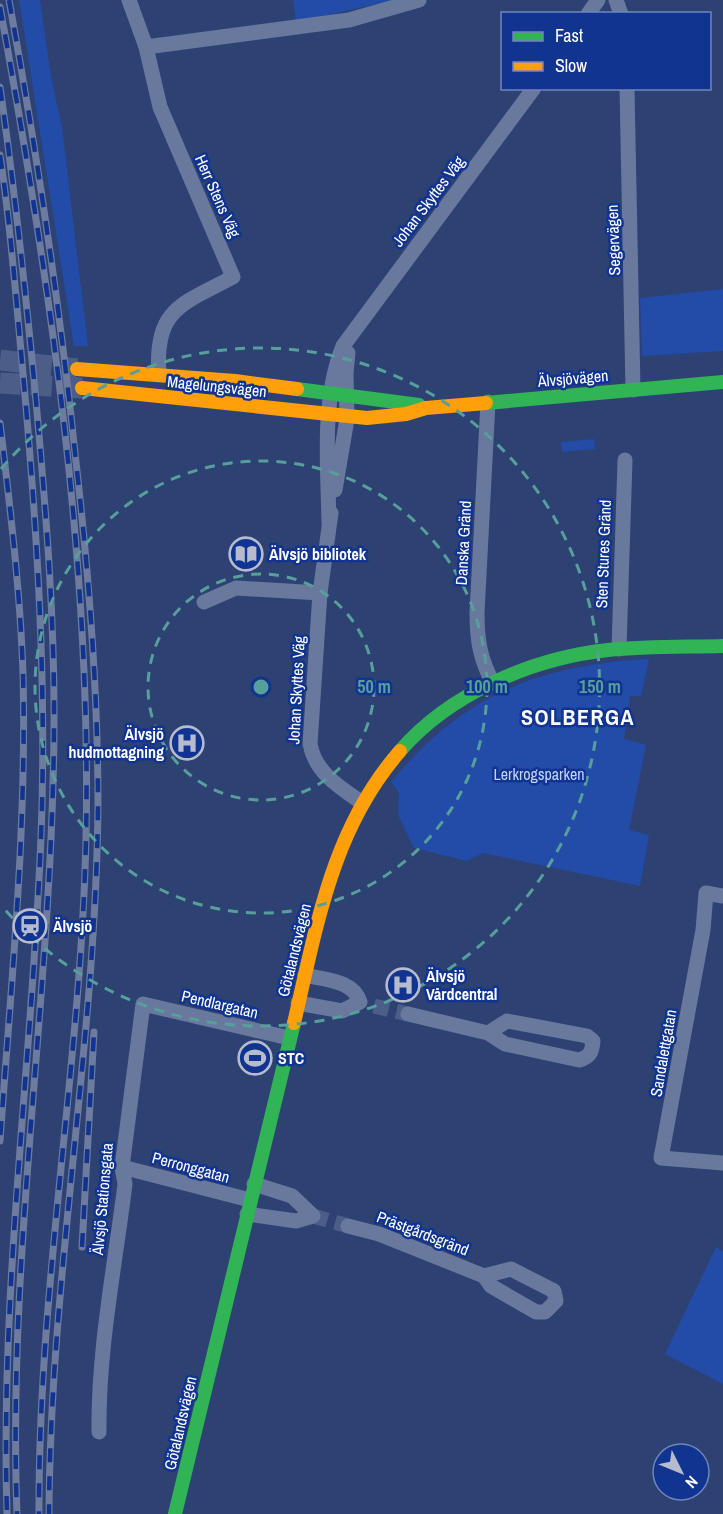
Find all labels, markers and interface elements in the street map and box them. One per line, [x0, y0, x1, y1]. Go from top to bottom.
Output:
legend [501, 12, 711, 90]
text: Fast [555, 23, 583, 48]
text: Slow [555, 53, 587, 78]
street label: Herr Stens Väg [190, 151, 246, 242]
street label: Johan Skyttes Väg [387, 151, 470, 251]
street label: Segervägen [601, 204, 625, 276]
street label: Älvsjövägen [536, 364, 609, 392]
street label: Magelungsvägen [166, 370, 268, 402]
street label: Sten Stures Gränd [590, 499, 616, 609]
street label: Danska Gränd [450, 500, 476, 586]
library icon: Älvsjö bibliotek [228, 536, 264, 572]
place label: Älvsjö bibliotek [269, 543, 367, 565]
street label: Johan Skyttes Väg [282, 635, 310, 745]
text: 50 m [357, 674, 391, 699]
text: 100 m [466, 674, 508, 699]
text: 150 m [579, 674, 621, 699]
centre of rings [251, 677, 271, 697]
district label: SOLBERGA [521, 702, 635, 732]
place label: Älvsjö hudmottagning [69, 723, 164, 763]
hospital icon: Älvsjö hudmottagning [169, 725, 205, 761]
park label: Lerkrogsparken [493, 763, 585, 785]
street label: Götalandsvägen [272, 901, 316, 999]
station icon: Älvsjö [12, 908, 48, 944]
place label: Älvsjö [53, 915, 92, 937]
place label: Älvsjö Vårdcentral [426, 965, 497, 1005]
hospital icon: Älvsjö Vårdcentral [385, 967, 421, 1003]
street label: Pendlargatan [179, 985, 261, 1023]
street label: Sandalettgatan [645, 1008, 681, 1098]
sports icon: STC [237, 1040, 273, 1076]
place label: STC [278, 1047, 304, 1069]
street label: Älvsjö Stationsgata [86, 1141, 118, 1257]
street label: Perronggatan [150, 1146, 232, 1188]
street label: Prästgårdsgränd [374, 1205, 472, 1261]
street label: Götalandsvägen [159, 1374, 201, 1472]
north arrow [651, 1442, 711, 1502]
text: N [681, 1471, 703, 1493]

